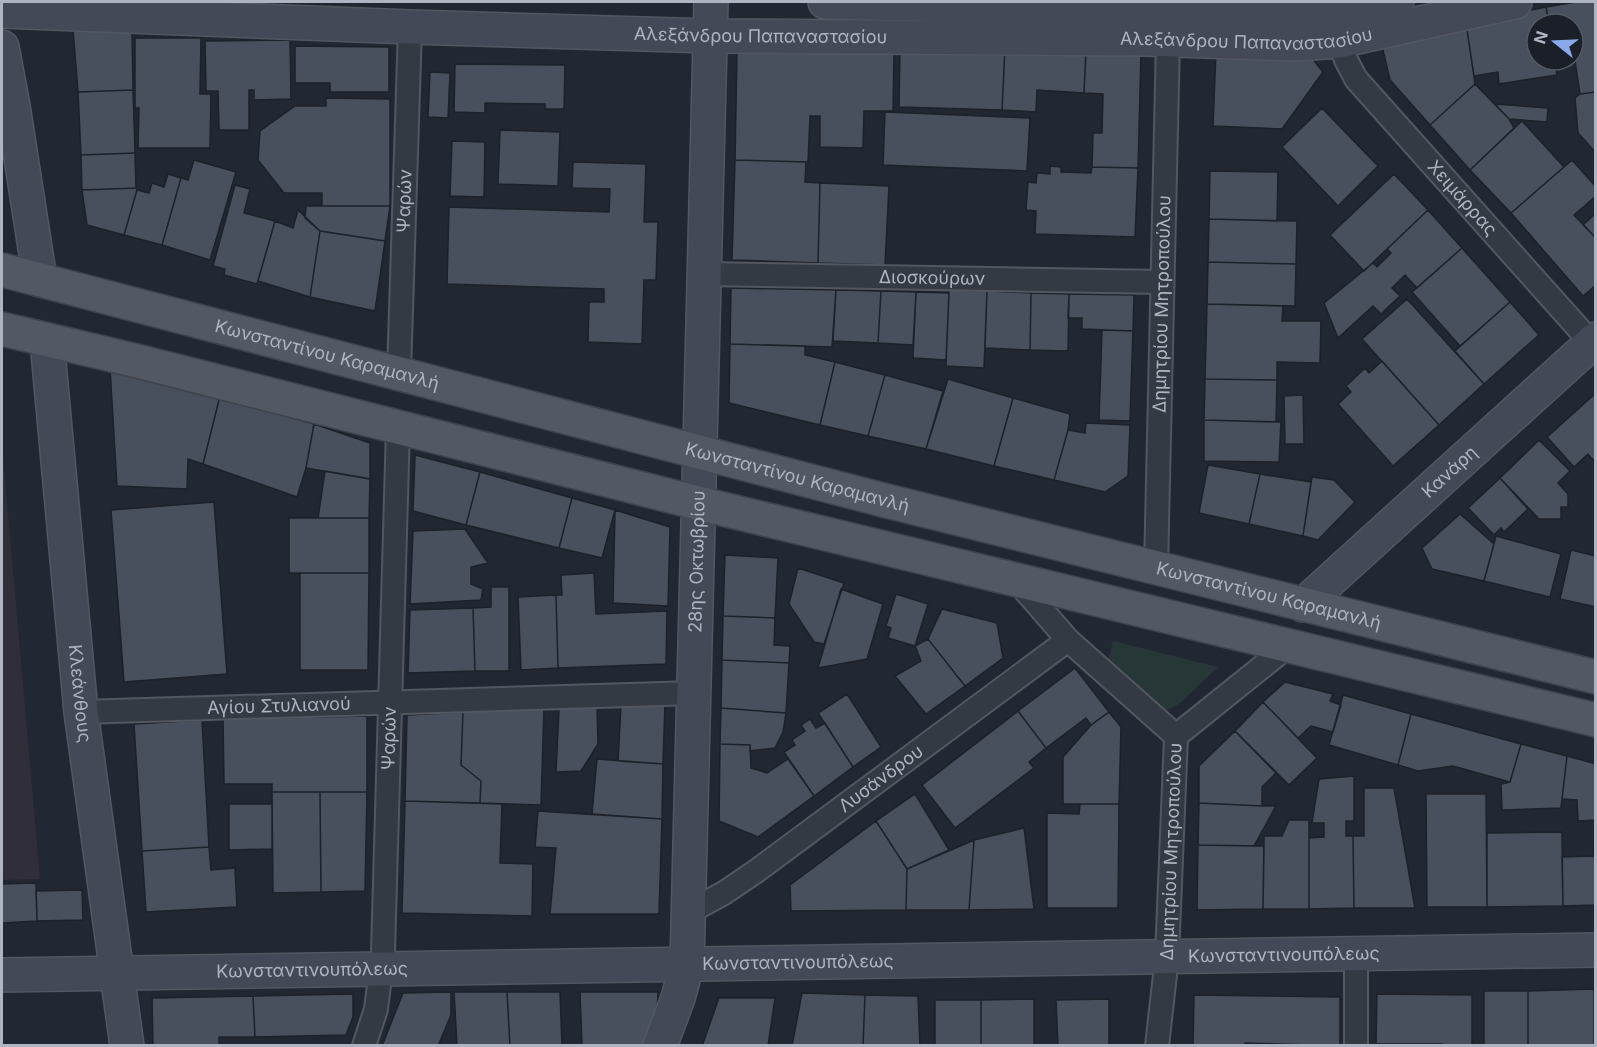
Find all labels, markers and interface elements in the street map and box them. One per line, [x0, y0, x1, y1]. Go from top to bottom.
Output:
north arrow [1525, 12, 1585, 72]
street label: Αλεξάνδρου Παπαναστασίου [634, 23, 887, 47]
street label: Αλεξάνδρου Παπαναστασίου [1120, 23, 1374, 54]
text: N [1529, 28, 1552, 46]
street label: Χειμάρρας [1424, 156, 1502, 240]
street label: Ψαρών [392, 168, 415, 233]
street label: Δημητρίου Μητροπούλου [1149, 195, 1174, 413]
street label: Διοσκούρων [879, 266, 986, 289]
street label: Κωνσταντίνου Καραμανλή [213, 315, 442, 394]
street label: Κωνσταντίνου Καραμανλή [683, 438, 912, 516]
street label: Κανάρη [1417, 441, 1481, 502]
street label: 28ης Οκτωβρίου [684, 490, 709, 633]
street label: Κωνσταντίνου Καραμανλή [1154, 557, 1383, 633]
street label: Κλεάνθους [65, 643, 96, 744]
street label: Αγίου Στυλιανού [207, 693, 351, 718]
street label: Ψαρών [377, 706, 400, 771]
street label: Λυσάνδρου [834, 740, 927, 816]
street label: Δημητρίου Μητροπούλου [1156, 742, 1186, 961]
street label: Κωνσταντινουπόλεως [1188, 942, 1380, 966]
street label: Κωνσταντινουπόλεως [702, 950, 894, 974]
street label: Κωνσταντινουπόλεως [216, 958, 408, 982]

